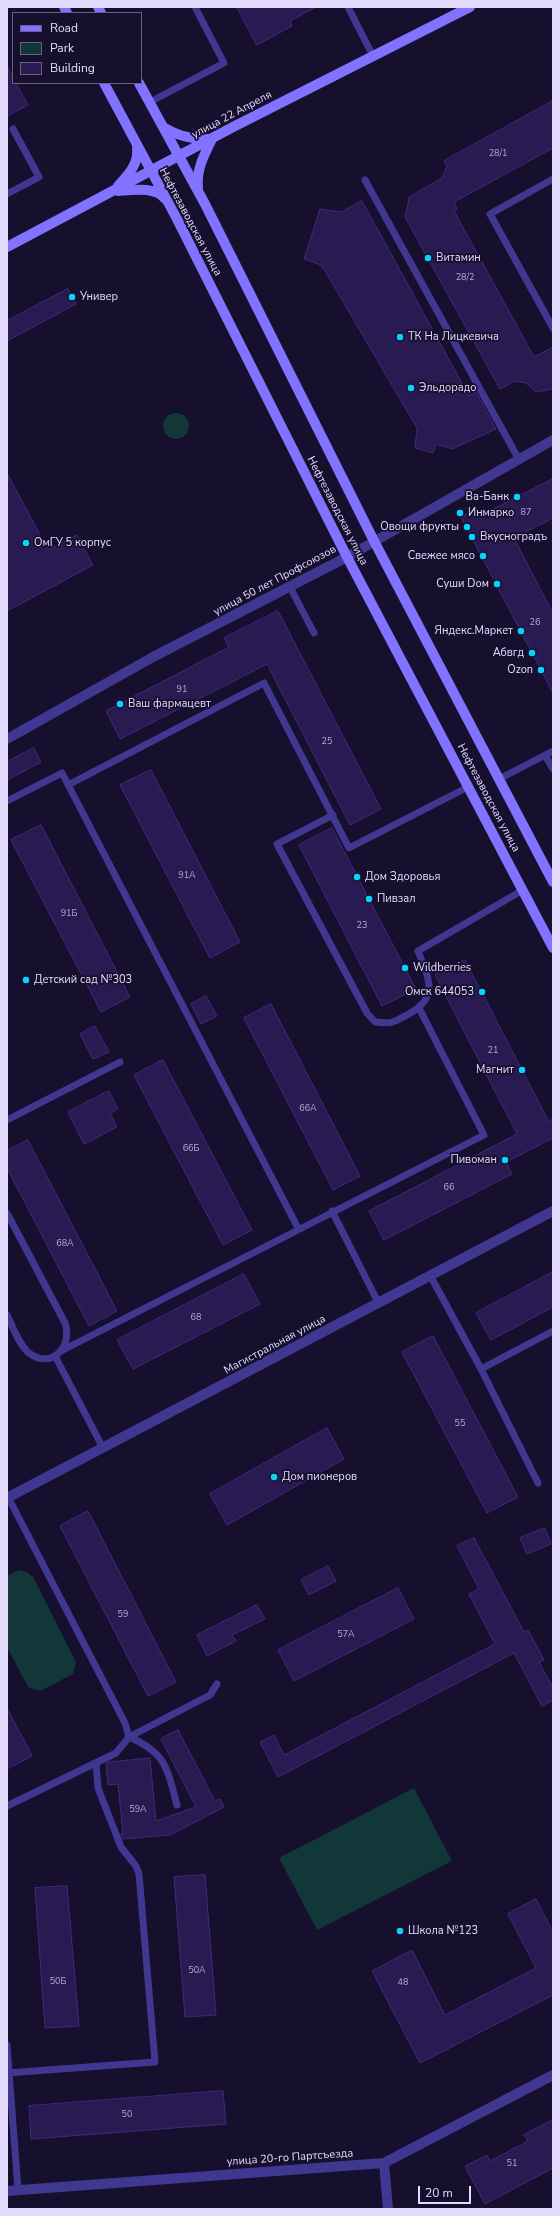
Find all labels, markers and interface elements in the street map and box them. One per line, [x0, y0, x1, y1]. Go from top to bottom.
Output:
legend [12, 12, 142, 84]
text: Road [50, 20, 78, 36]
text: Park [50, 40, 74, 56]
text: Building [50, 60, 95, 76]
street label: улица 22 Апреля [190, 88, 274, 142]
house number: 28/1 [489, 149, 507, 159]
street label: Нефтезаводская улица [156, 166, 224, 278]
place label: Витамин [436, 251, 481, 265]
marker: Витамин [423, 253, 433, 263]
house number: 28/2 [456, 273, 474, 283]
place label: Универ [80, 290, 118, 304]
marker: Универ [67, 292, 77, 302]
place label: ТК На Лицкевича [408, 330, 499, 344]
marker: ТК На Лицкевича [395, 332, 405, 342]
place label: Эльдорадо [419, 381, 476, 395]
marker: Эльдорадо [406, 383, 416, 393]
street label: Нефтезаводская улица [304, 454, 370, 568]
place label: Ва-Банк [466, 490, 509, 504]
marker: Ва-Банк [512, 492, 522, 502]
place label: Инмарко [468, 506, 514, 520]
marker: Инмарко [455, 508, 465, 518]
house number: 87 [521, 508, 531, 518]
place label: Овощи фрукты [380, 520, 459, 534]
marker: Овощи фрукты [462, 522, 472, 532]
place label: Вкусноградъ [480, 530, 547, 544]
marker: Вкусноградъ [467, 532, 477, 542]
place label: ОмГУ 5 корпус [34, 536, 111, 550]
marker: ОмГУ 5 корпус [21, 538, 31, 548]
street label: улица 50 лет Профсоюзов [211, 543, 339, 619]
place label: Свежее мясо [408, 549, 475, 563]
marker: Свежее мясо [478, 551, 488, 561]
place label: Суши Dом [436, 577, 489, 591]
marker: Суши Dом [492, 579, 502, 589]
house number: 26 [530, 618, 540, 628]
place label: Яндекс.Маркет [435, 624, 513, 638]
marker: Яндекс.Маркет [516, 626, 526, 636]
place label: Абвгд [493, 646, 524, 660]
marker: Абвгд [527, 648, 537, 658]
place label: Ozon [507, 663, 533, 677]
marker: Ozon [536, 665, 546, 675]
house number: 91 [177, 685, 187, 695]
place label: Ваш фармацевт [128, 697, 211, 711]
marker: Ваш фармацевт [115, 699, 125, 709]
house number: 25 [322, 737, 332, 747]
street label: Нефтезаводская улица [454, 742, 522, 854]
place label: Дом Здоровья [365, 870, 440, 884]
house number: 91А [178, 871, 196, 881]
marker: Дом Здоровья [352, 872, 362, 882]
place label: Пивзал [377, 892, 415, 906]
marker: Пивзал [364, 894, 374, 904]
house number: 91Б [61, 909, 77, 919]
house number: 23 [357, 921, 367, 931]
place label: Wildberries [413, 961, 471, 975]
marker: Wildberries [400, 963, 410, 973]
place label: Детский сад №303 [34, 973, 132, 987]
marker: Детский сад №303 [21, 975, 31, 985]
place label: Омск 644053 [405, 985, 474, 999]
marker: Омск 644053 [477, 987, 487, 997]
house number: 21 [488, 1046, 498, 1056]
place label: Магнит [476, 1063, 514, 1077]
marker: Магнит [517, 1065, 527, 1075]
house number: 66А [299, 1104, 317, 1114]
house number: 66Б [183, 1144, 199, 1154]
place label: Пивоман [450, 1153, 497, 1167]
marker: Пивоман [500, 1155, 510, 1165]
house number: 66 [444, 1183, 454, 1193]
house number: 68А [56, 1239, 74, 1249]
house number: 68 [191, 1313, 201, 1323]
street label: Магистральная улица [222, 1313, 328, 1377]
house number: 55 [455, 1419, 465, 1429]
place label: Дом пионеров [282, 1470, 357, 1484]
marker: Дом пионеров [269, 1472, 279, 1482]
house number: 59 [118, 1610, 128, 1620]
house number: 57А [337, 1630, 355, 1640]
house number: 59А [129, 1805, 147, 1815]
place label: Школа №123 [408, 1924, 478, 1938]
marker: Школа №123 [395, 1926, 405, 1936]
house number: 50А [188, 1966, 206, 1976]
house number: 50Б [50, 1977, 66, 1987]
house number: 48 [398, 1978, 408, 1988]
house number: 50 [122, 2110, 132, 2120]
street label: улица 20-го Партсъезда [226, 2147, 354, 2169]
house number: 51 [507, 2159, 517, 2169]
scale bar [420, 2178, 473, 2204]
text: 20 m [425, 2185, 453, 2201]

